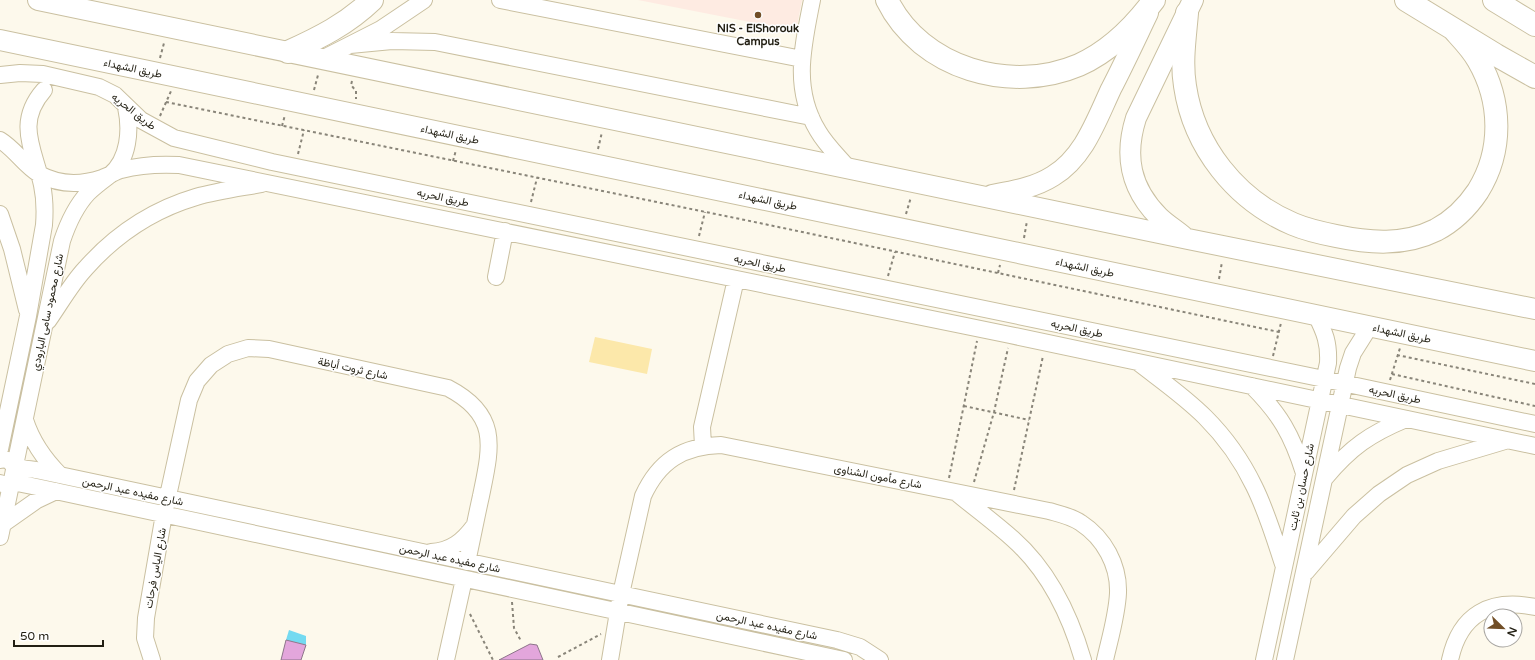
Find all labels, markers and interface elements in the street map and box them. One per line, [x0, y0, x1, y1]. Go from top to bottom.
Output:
marker: NIS - ElShorouk Campus [753, 10, 763, 20]
place label: NIS - ElShorouk Campus [717, 22, 799, 49]
street label: طريق الشهداء [102, 56, 163, 81]
street label: طريق الحريه [109, 90, 158, 133]
street label: طريق الشهداء [419, 122, 480, 147]
street label: طريق الحريه [416, 186, 470, 209]
street label: طريق الشهداء [737, 188, 798, 213]
street label: شارع محمود سامى البارودي [29, 252, 69, 372]
street label: طريق الحريه [733, 252, 787, 275]
street label: طريق الشهداء [1054, 255, 1115, 280]
street label: طريق الحريه [1050, 317, 1104, 340]
street label: طريق الشهداء [1371, 321, 1432, 346]
street label: شارع ثروت أباظة [316, 355, 389, 383]
street label: طريق الحريه [1368, 383, 1422, 406]
street label: شارع حسان بن ثابت [1286, 442, 1318, 532]
street label: شارع مأمون الشناوى [833, 462, 923, 492]
street label: شارع مفيده عبد الرحمن [81, 474, 185, 510]
street label: شارع الياس فرحات [142, 526, 170, 610]
street label: شارع مفيده عبد الرحمن [398, 541, 502, 577]
street label: شارع مفيده عبد الرحمن [715, 608, 819, 644]
north arrow [1483, 608, 1523, 648]
scale bar [14, 622, 103, 648]
text: N [1504, 625, 1519, 638]
text: 50 m [20, 629, 49, 643]

